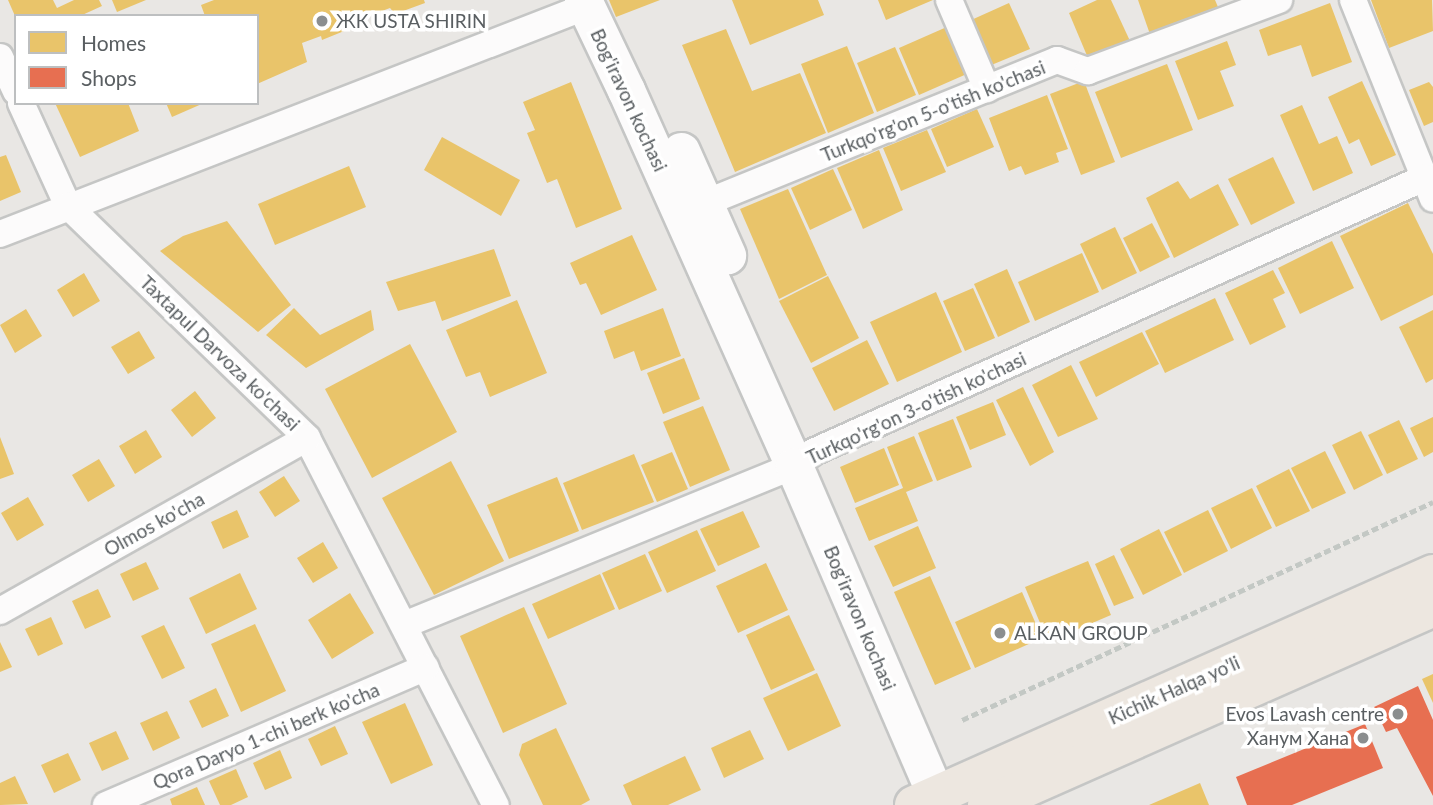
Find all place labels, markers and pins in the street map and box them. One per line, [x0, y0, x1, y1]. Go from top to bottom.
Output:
place label: ЖК USTA SHIRIN [336, 10, 487, 32]
marker: ЖК USTA SHIRIN [314, 13, 330, 29]
place label: ALKAN GROUP [1014, 622, 1148, 644]
marker: ALKAN GROUP [992, 625, 1008, 641]
place label: Evos Lavash centre [1226, 703, 1384, 725]
marker: Evos Lavash centre [1390, 706, 1406, 722]
place label: Ханум Хана [1247, 727, 1349, 749]
marker: Ханум Хана [1355, 730, 1371, 746]

